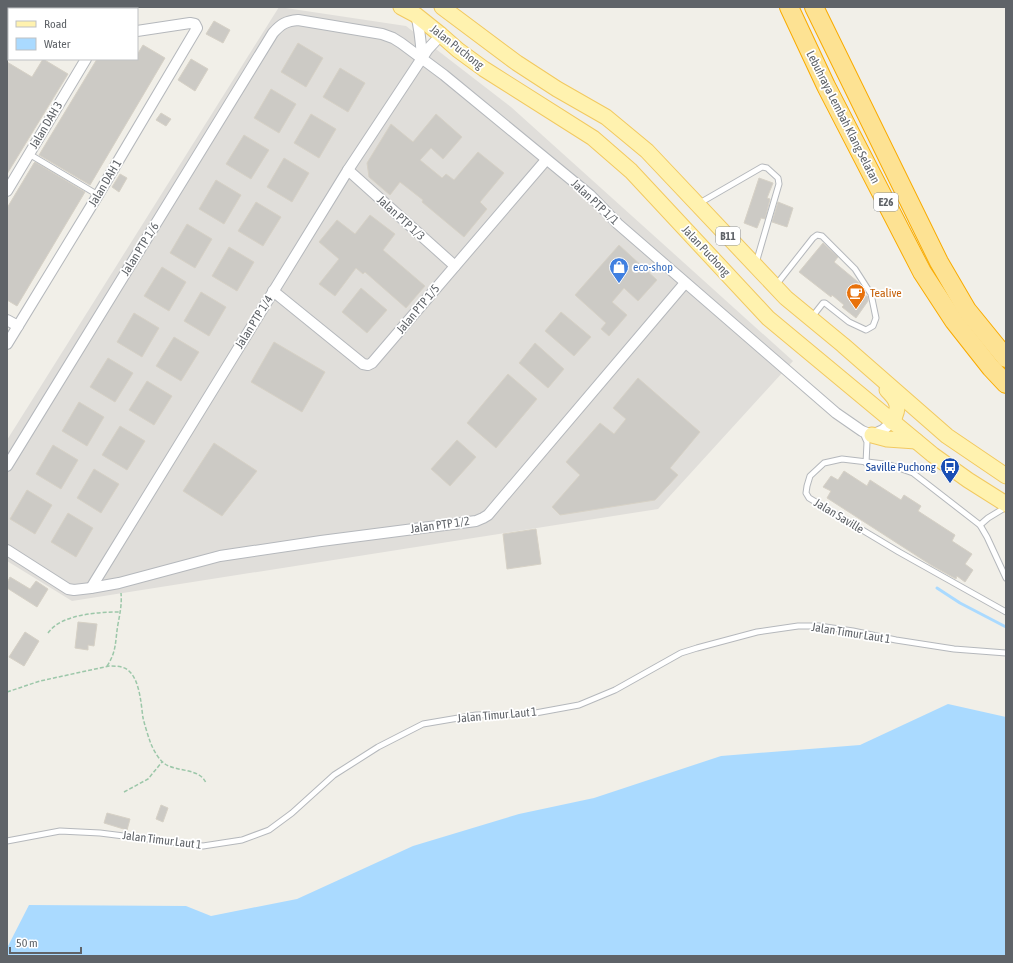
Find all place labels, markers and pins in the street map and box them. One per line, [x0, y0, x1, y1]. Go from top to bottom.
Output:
shop icon: eco-shop [608, 256, 630, 284]
place label: eco-shop [633, 260, 673, 274]
cafe icon: Tealive [845, 282, 867, 310]
place label: Tealive [870, 286, 902, 300]
bus stop icon: Saville Puchong [939, 456, 961, 484]
place label: Saville Puchong [866, 460, 937, 474]

